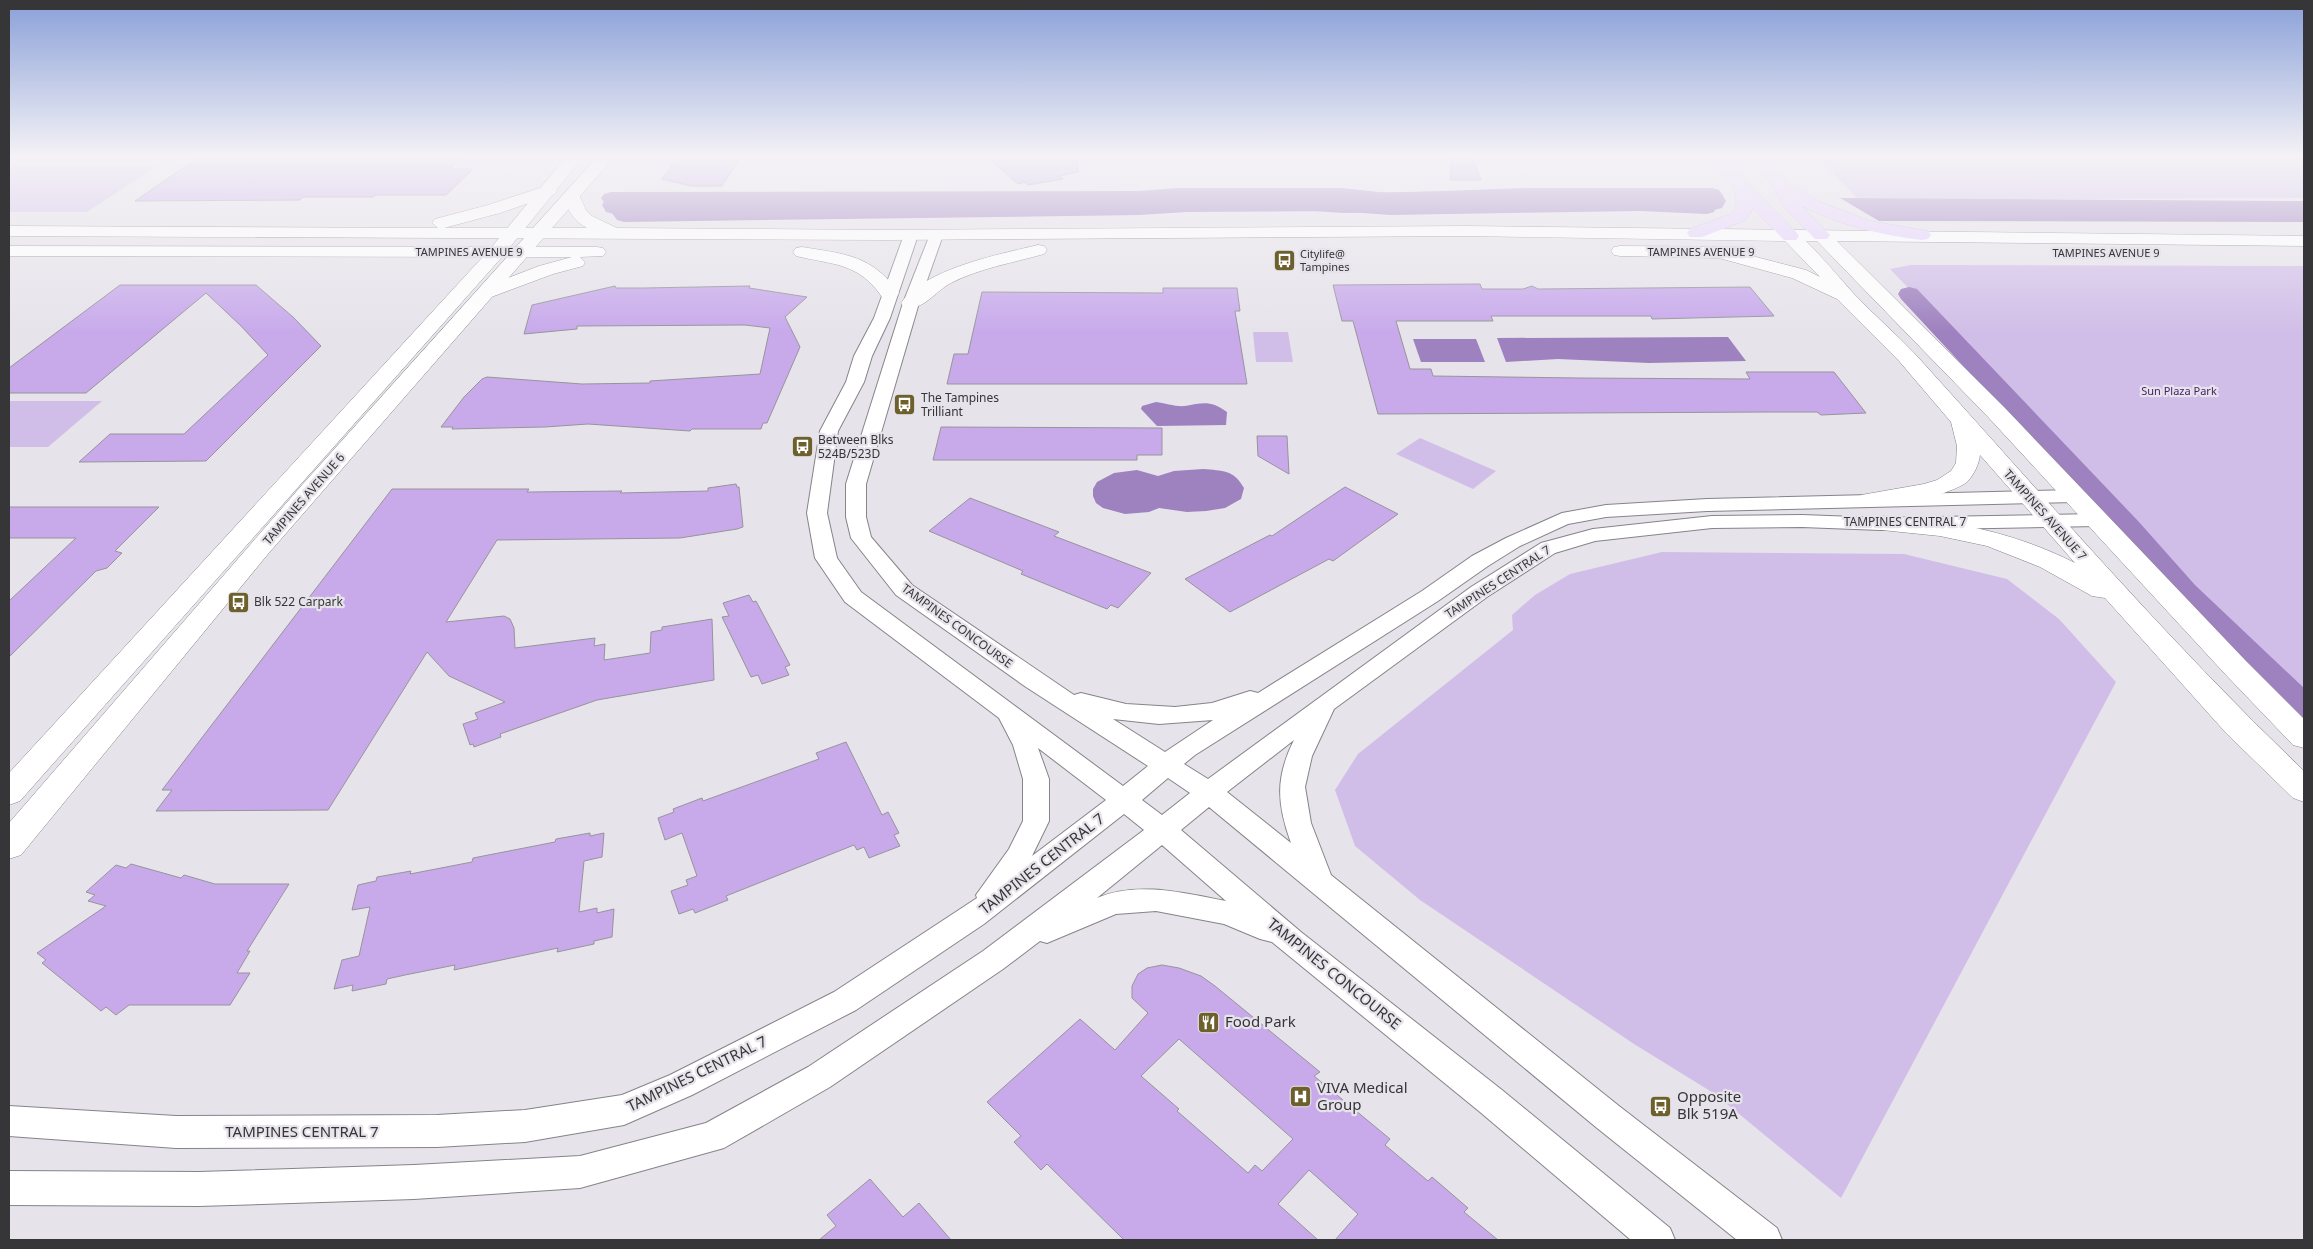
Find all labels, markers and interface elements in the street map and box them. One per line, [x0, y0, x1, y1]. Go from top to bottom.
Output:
street label: TAMPINES AVENUE 9 [415, 244, 523, 259]
street label: TAMPINES AVENUE 9 [1647, 244, 1755, 259]
street label: TAMPINES AVENUE 9 [2052, 245, 2160, 260]
place label: Citylife@ Tampines [1300, 246, 1350, 274]
bus stop icon: Citylife@ Tampines [1272, 248, 1296, 272]
park label: Sun Plaza Park [2141, 383, 2217, 398]
place label: The Tampines Trilliant [921, 389, 999, 420]
bus stop icon: The Tampines Trilliant [893, 393, 917, 417]
place label: Between Blks 524B/523D [818, 431, 894, 462]
bus stop icon: Between Blks 524B/523D [790, 435, 814, 459]
street label: TAMPINES AVENUE 6 [259, 449, 348, 548]
street label: TAMPINES AVENUE 7 [2000, 466, 2091, 564]
street label: TAMPINES CENTRAL 7 [1844, 513, 1966, 530]
street label: TAMPINES CENTRAL 7 [1442, 541, 1554, 622]
street label: TAMPINES CONCOURSE [898, 580, 1016, 672]
bus stop icon: Blk 522 Carpark [226, 590, 250, 614]
place label: Blk 522 Carpark [254, 593, 343, 610]
street label: TAMPINES CENTRAL 7 [975, 808, 1108, 918]
street label: TAMPINES CONCOURSE [1264, 913, 1406, 1033]
restaurant icon: Food Park [1197, 1010, 1221, 1034]
place label: Food Park [1225, 1011, 1296, 1031]
street label: TAMPINES CENTRAL 7 [623, 1031, 770, 1116]
place label: VIVA Medical Group [1317, 1077, 1408, 1114]
hospital icon: VIVA Medical Group [1289, 1085, 1313, 1109]
place label: Opposite Blk 519A [1677, 1086, 1741, 1123]
bus stop icon: Opposite Blk 519A [1649, 1094, 1673, 1118]
street label: TAMPINES CENTRAL 7 [225, 1121, 379, 1141]

